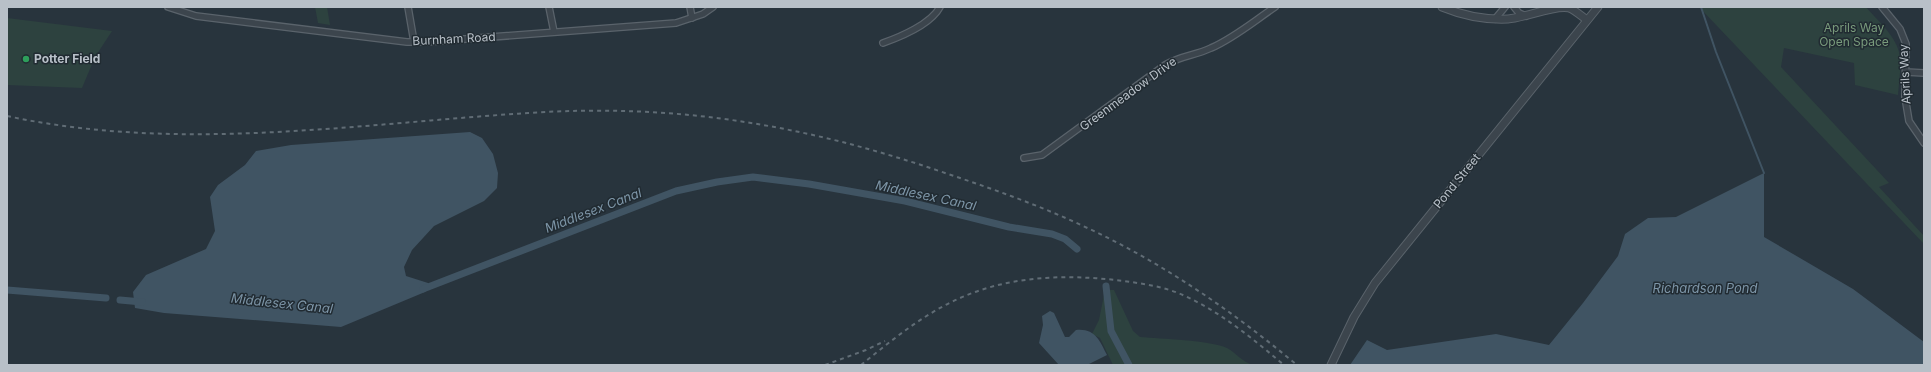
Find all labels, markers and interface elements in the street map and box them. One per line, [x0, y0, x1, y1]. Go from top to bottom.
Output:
park label: Aprils Way Open Space [1819, 20, 1889, 49]
street label: Burnham Road [412, 29, 496, 48]
street label: Aprils Way [1895, 43, 1914, 105]
place label: Potter Field [34, 51, 100, 66]
street label: Greenmeadow Drive [1076, 53, 1179, 134]
marker: Potter Field [21, 54, 31, 64]
street label: Pond Street [1430, 150, 1483, 211]
water label: Middlesex Canal [874, 177, 979, 214]
water label: Middlesex Canal [542, 184, 645, 236]
water label: Richardson Pond [1653, 280, 1758, 296]
water label: Middlesex Canal [230, 290, 335, 316]

